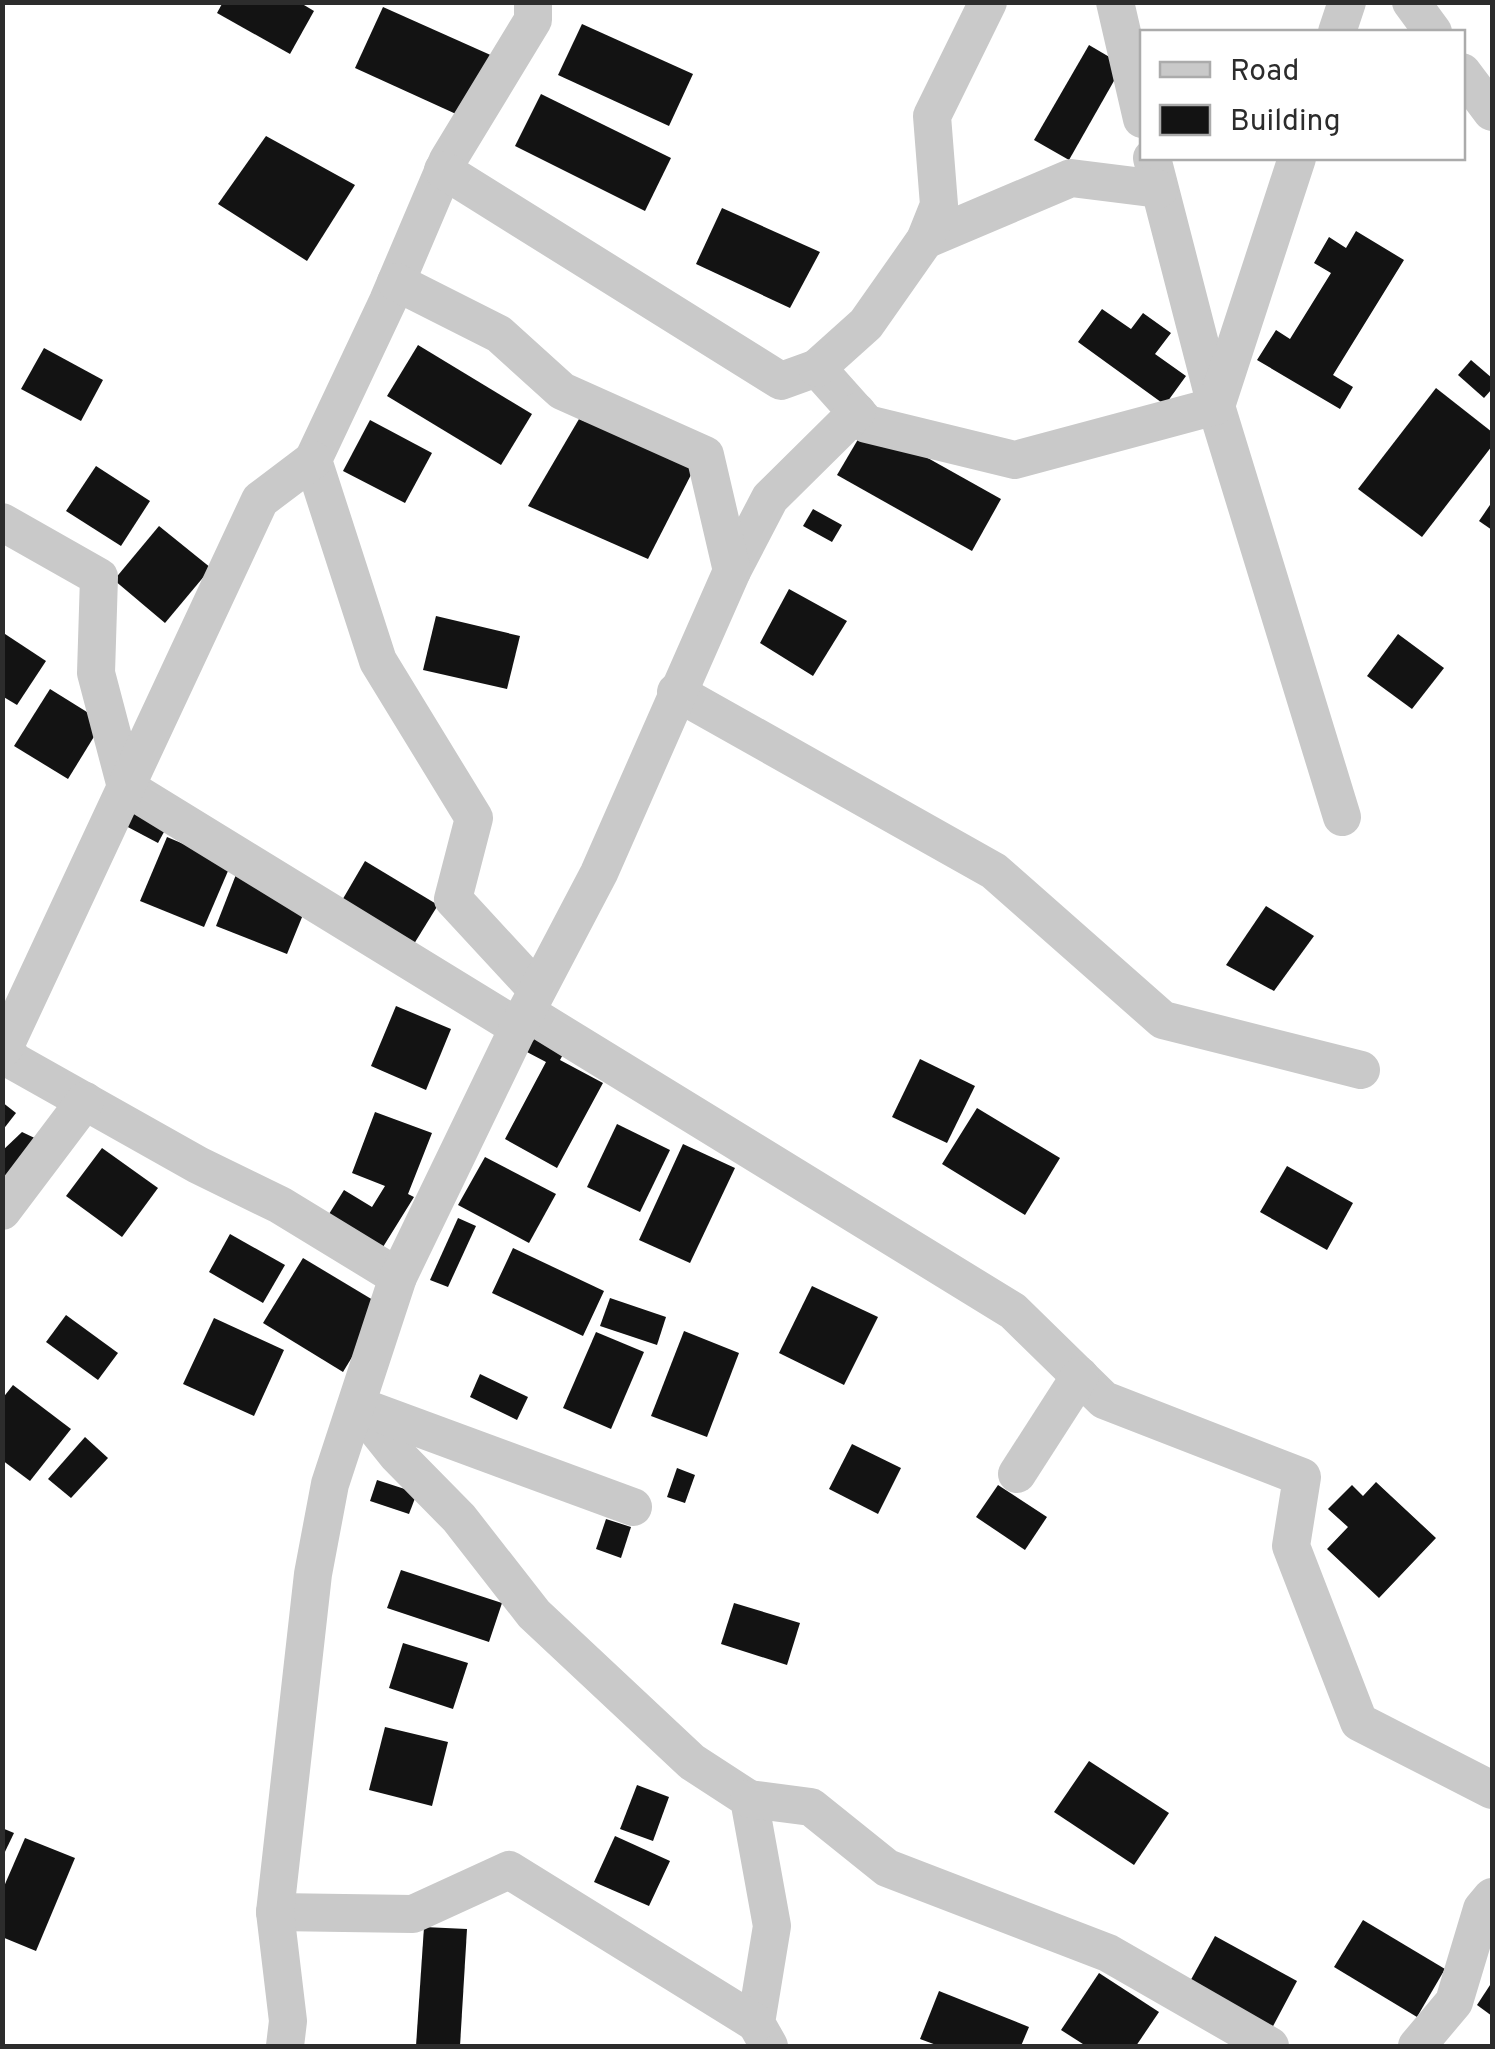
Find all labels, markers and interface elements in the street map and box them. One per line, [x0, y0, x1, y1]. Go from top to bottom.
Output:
legend [1140, 30, 1465, 160]
text: Road [1230, 54, 1299, 91]
text: Building [1230, 104, 1341, 141]

